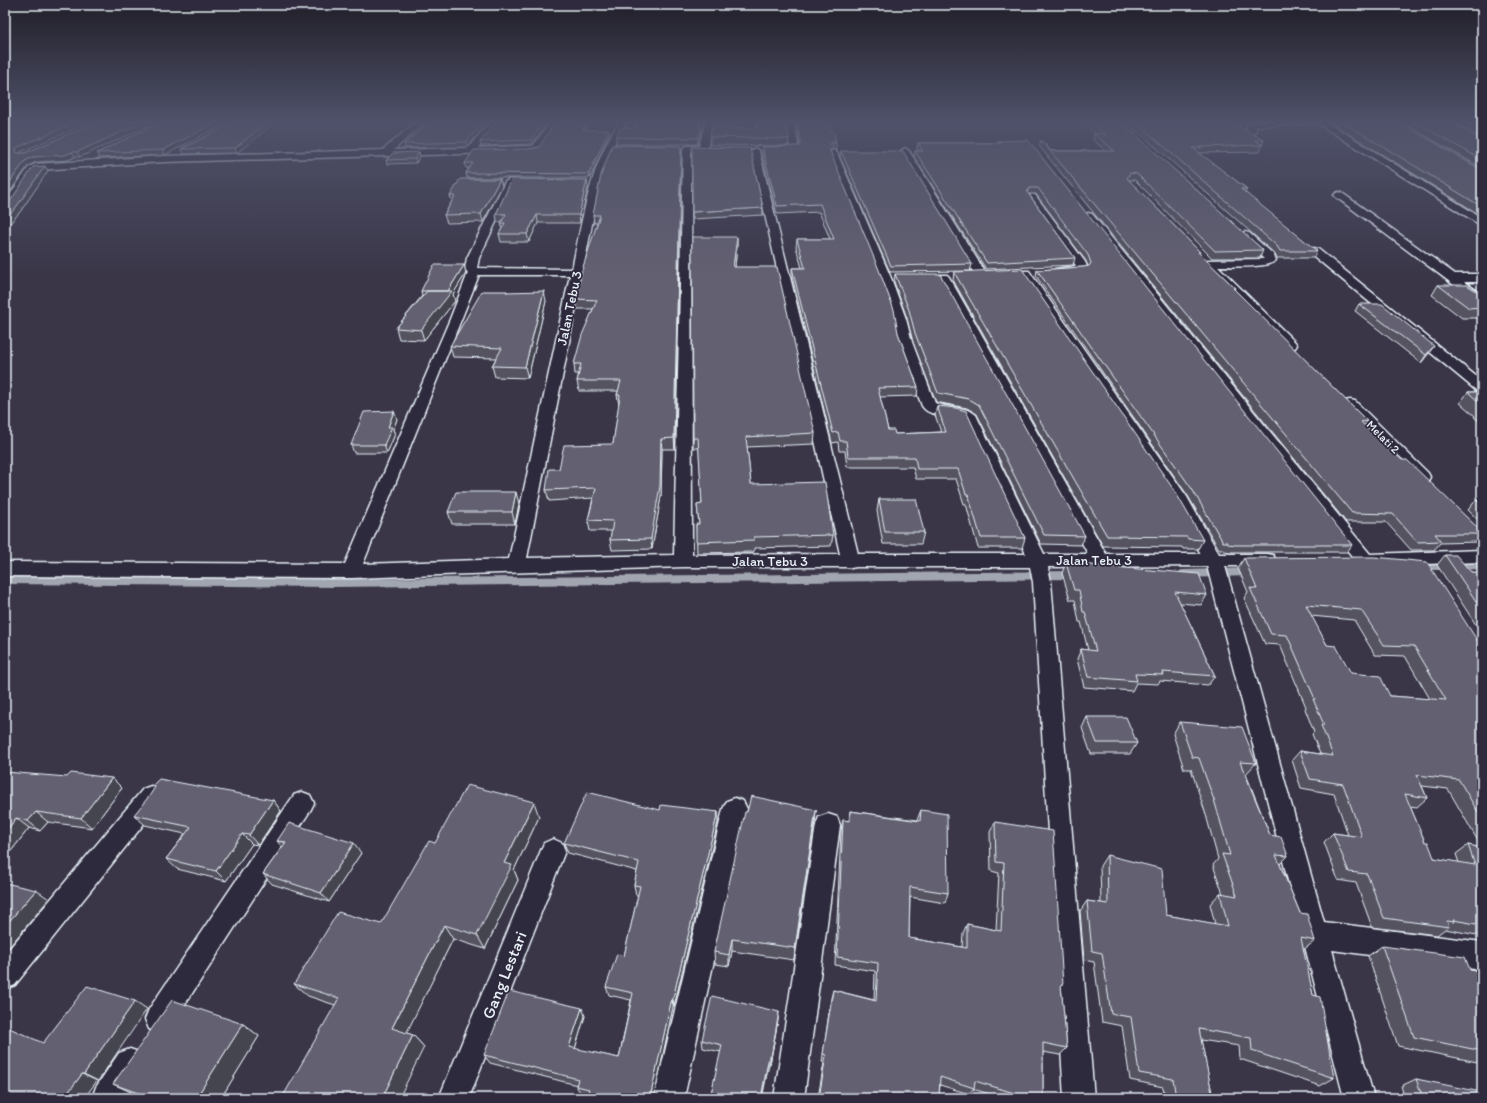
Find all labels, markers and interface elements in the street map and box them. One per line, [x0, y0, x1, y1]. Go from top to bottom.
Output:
street label: Jalan Tebu 3 [553, 269, 586, 347]
street label: Melati 2 [1364, 418, 1403, 457]
street label: Jalan Tebu 3 [1056, 552, 1132, 569]
street label: Jalan Tebu 3 [732, 553, 808, 570]
street label: Gang Lestari [477, 928, 531, 1022]

